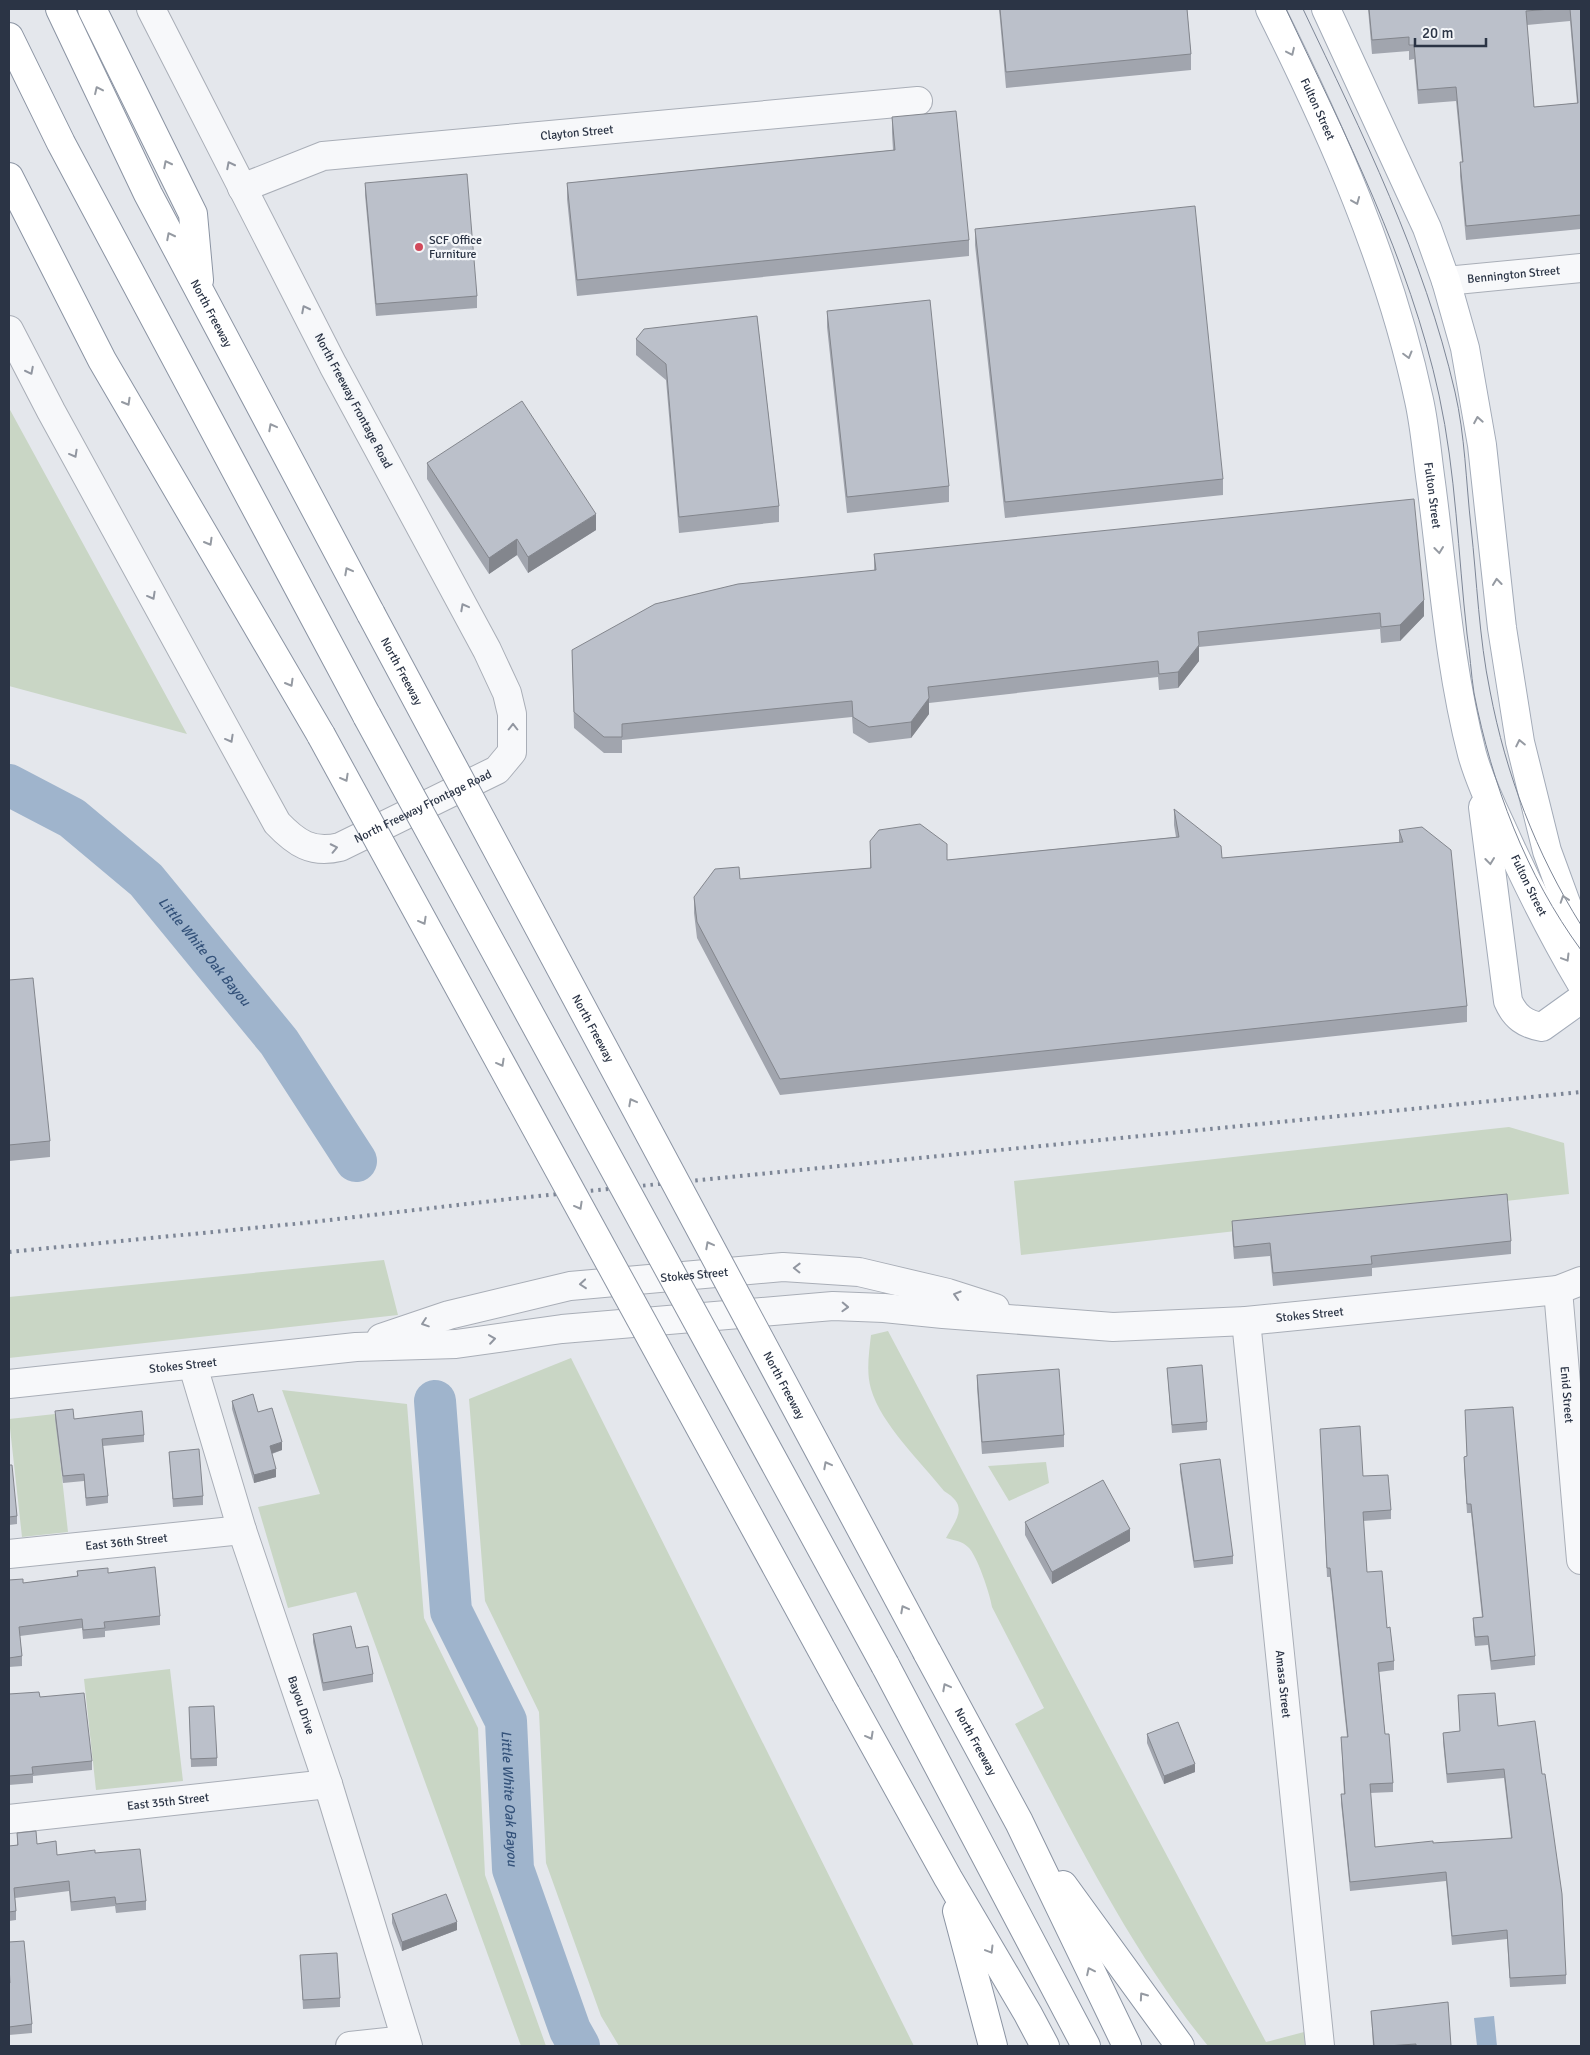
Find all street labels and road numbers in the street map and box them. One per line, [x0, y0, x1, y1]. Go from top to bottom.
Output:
street label: Fulton Street [1297, 76, 1338, 143]
street label: Clayton Street [540, 122, 614, 143]
street label: Bennington Street [1466, 263, 1561, 286]
street label: North Freeway [187, 277, 236, 350]
street label: North Freeway Frontage Road [311, 331, 395, 471]
street label: Fulton Street [1421, 461, 1444, 529]
street label: North Freeway [377, 635, 426, 708]
street label: North Freeway Frontage Road [352, 766, 494, 846]
street label: Fulton Street [1508, 852, 1550, 919]
street label: North Freeway [569, 992, 617, 1065]
street label: Stokes Street [660, 1264, 729, 1285]
street label: Stokes Street [1275, 1304, 1344, 1326]
street label: North Freeway [760, 1349, 809, 1422]
street label: Stokes Street [148, 1354, 218, 1377]
street label: Enid Street [1557, 1366, 1577, 1424]
street label: East 36th Street [85, 1530, 168, 1554]
street label: Amasa Street [1272, 1649, 1294, 1719]
street label: Bayou Drive [284, 1674, 318, 1736]
street label: North Freeway [951, 1705, 1000, 1778]
street label: East 35th Street [126, 1790, 210, 1814]

